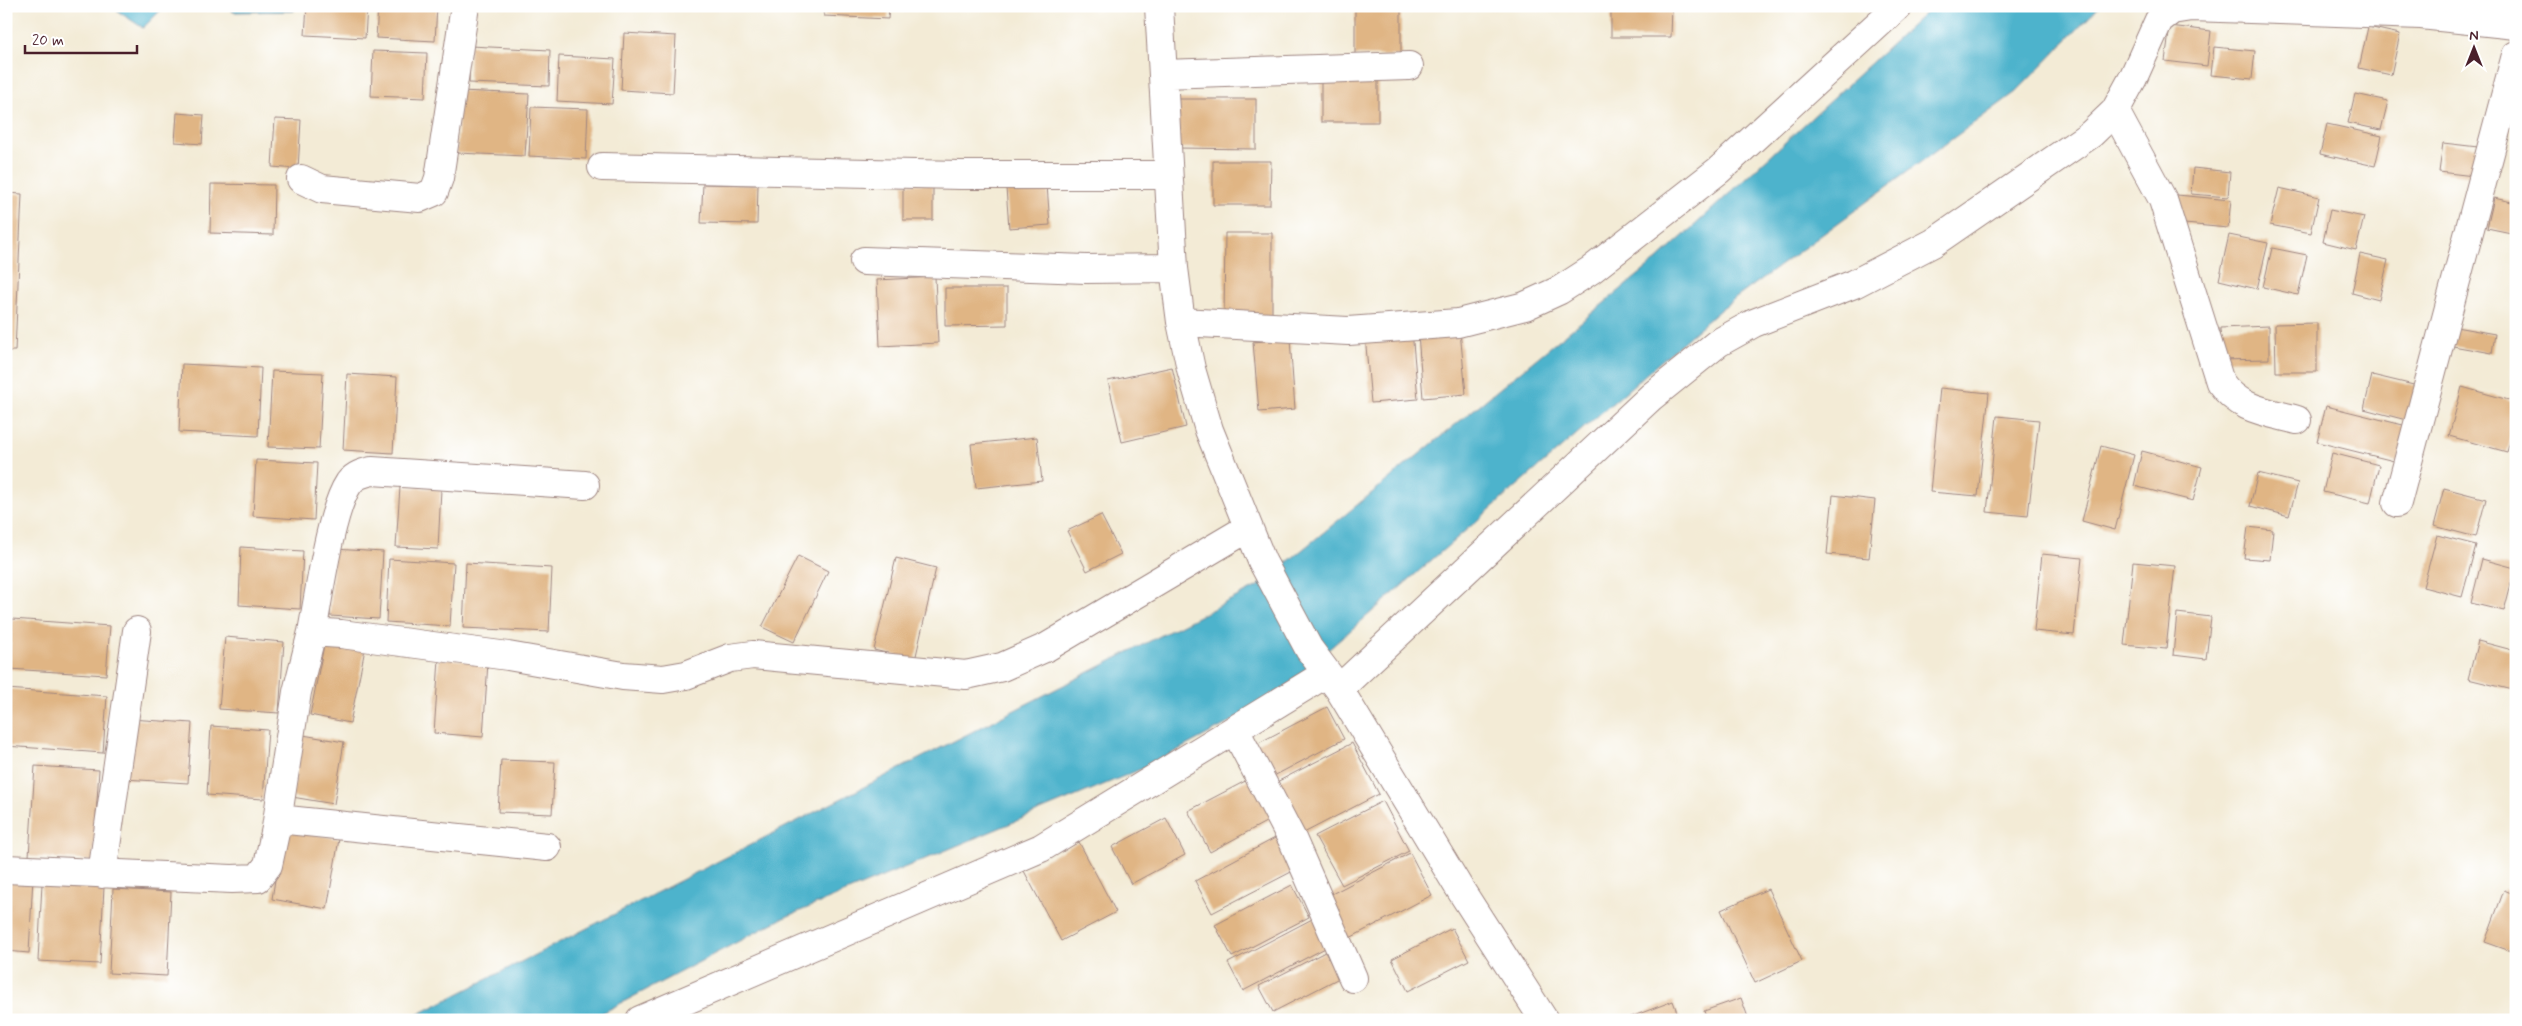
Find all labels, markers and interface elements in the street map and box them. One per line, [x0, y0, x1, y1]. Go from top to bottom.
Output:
scale bar [25, 22, 138, 54]
north arrow [2450, 22, 2500, 72]
text: N [2469, 27, 2479, 45]
text: 20 m [32, 31, 64, 51]

